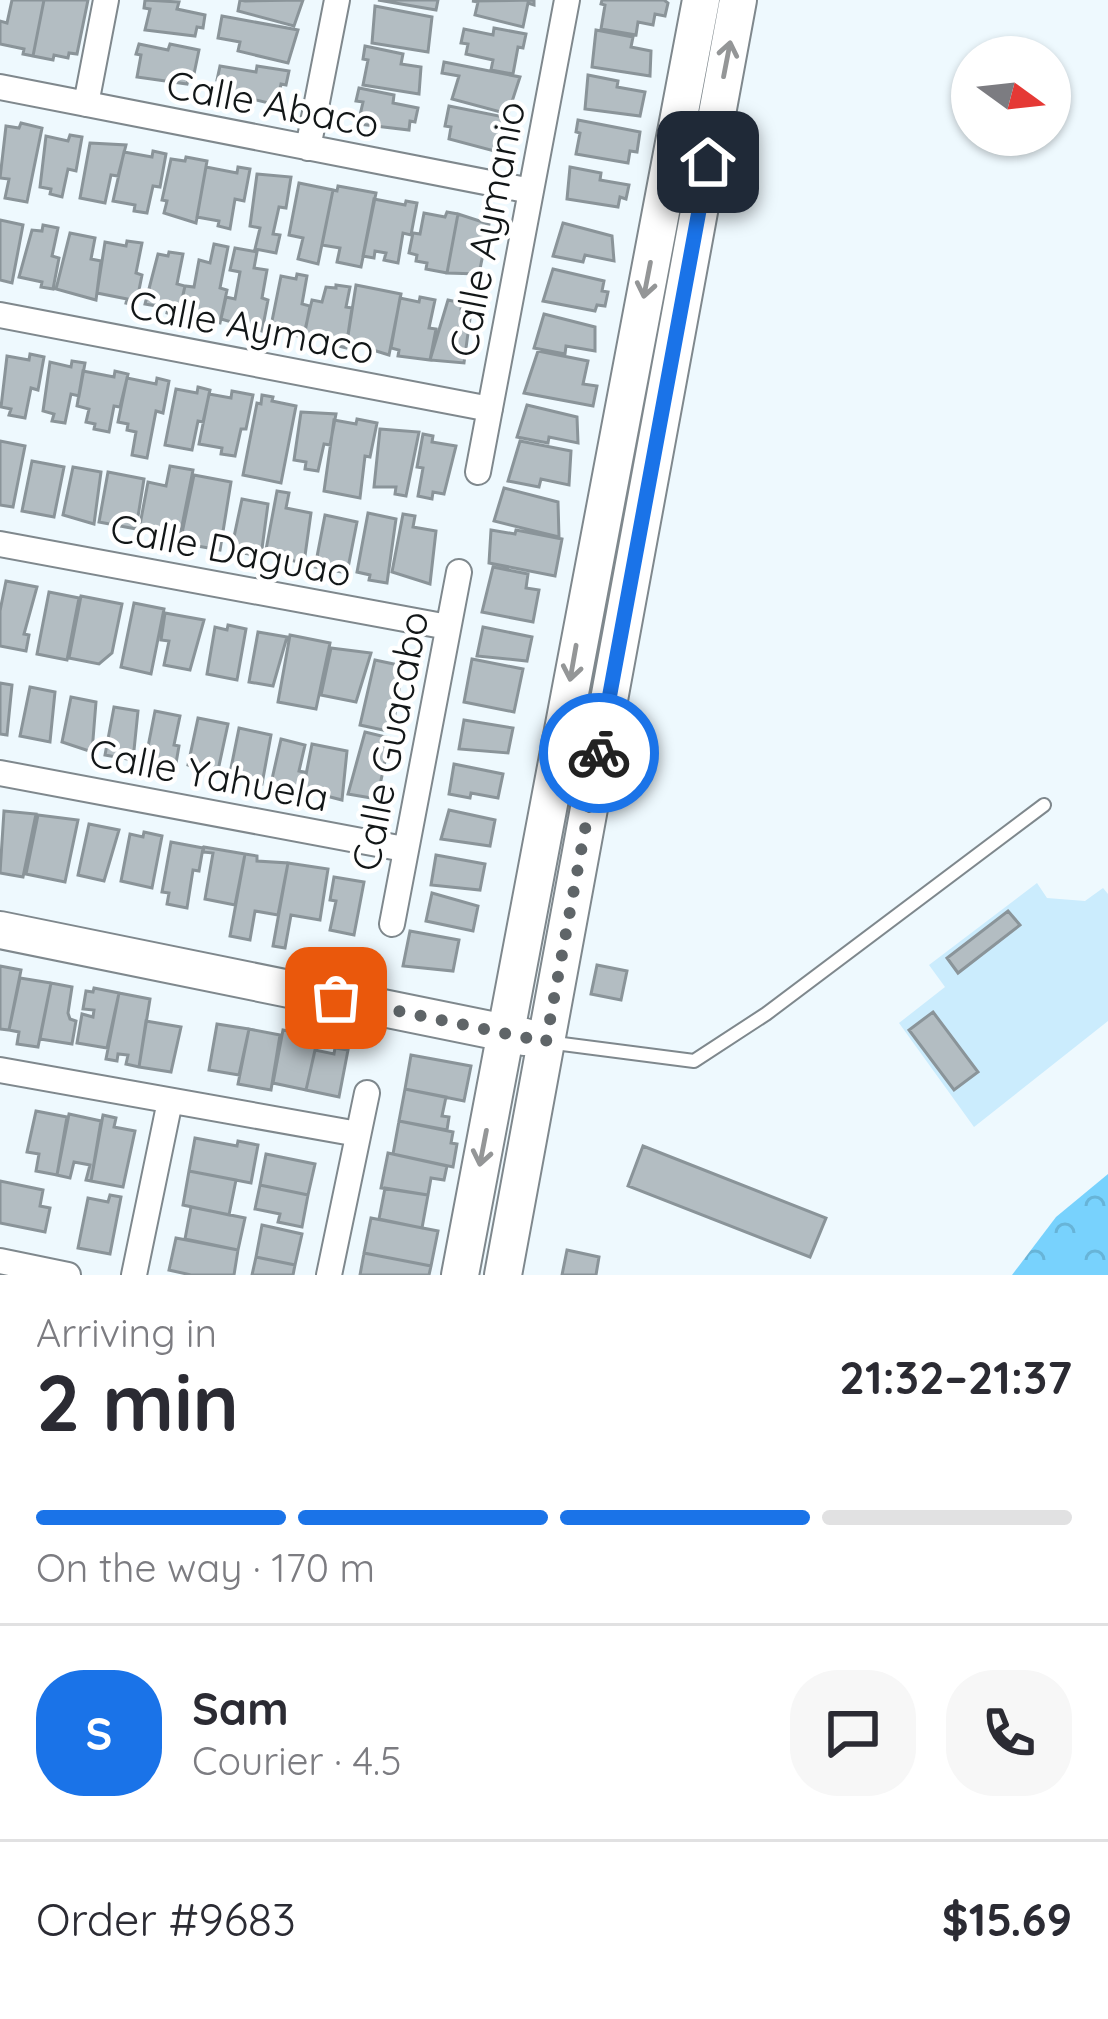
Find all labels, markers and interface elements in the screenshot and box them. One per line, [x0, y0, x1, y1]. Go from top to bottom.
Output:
north arrow [951, 36, 1071, 156]
map controls [951, 36, 1071, 156]
one-way arrow [717, 41, 739, 80]
street label: Calle Abaco [163, 59, 384, 148]
street label: Calle Aymanio [438, 97, 535, 361]
pin [657, 111, 759, 213]
icon: home [675, 129, 741, 195]
one-way arrow [635, 259, 657, 298]
street label: Calle Aymaco [125, 279, 379, 374]
street label: Calle Daguao [106, 502, 356, 597]
street label: Calle Guacabo [340, 607, 439, 875]
one-way arrow [560, 642, 583, 681]
courier [539, 693, 659, 813]
icon: bike [566, 720, 632, 786]
street label: Calle Yahuela [85, 727, 333, 822]
pin [285, 947, 387, 1049]
icon: bag [303, 965, 369, 1031]
one-way arrow [471, 1128, 493, 1167]
text: Arriving in [36, 1308, 217, 1357]
text: 21:32–21:37 [839, 1349, 1072, 1405]
text: 2 min [36, 1353, 239, 1451]
text: On the way · 170 m [36, 1543, 375, 1592]
button: chat [790, 1670, 916, 1796]
button: phone [946, 1670, 1072, 1796]
text: Sam [192, 1680, 289, 1736]
text: S [86, 1705, 112, 1761]
text: Courier · 4.5 [192, 1736, 401, 1785]
text: Order #9683 [36, 1891, 296, 1947]
text: $15.69 [942, 1891, 1072, 1947]

